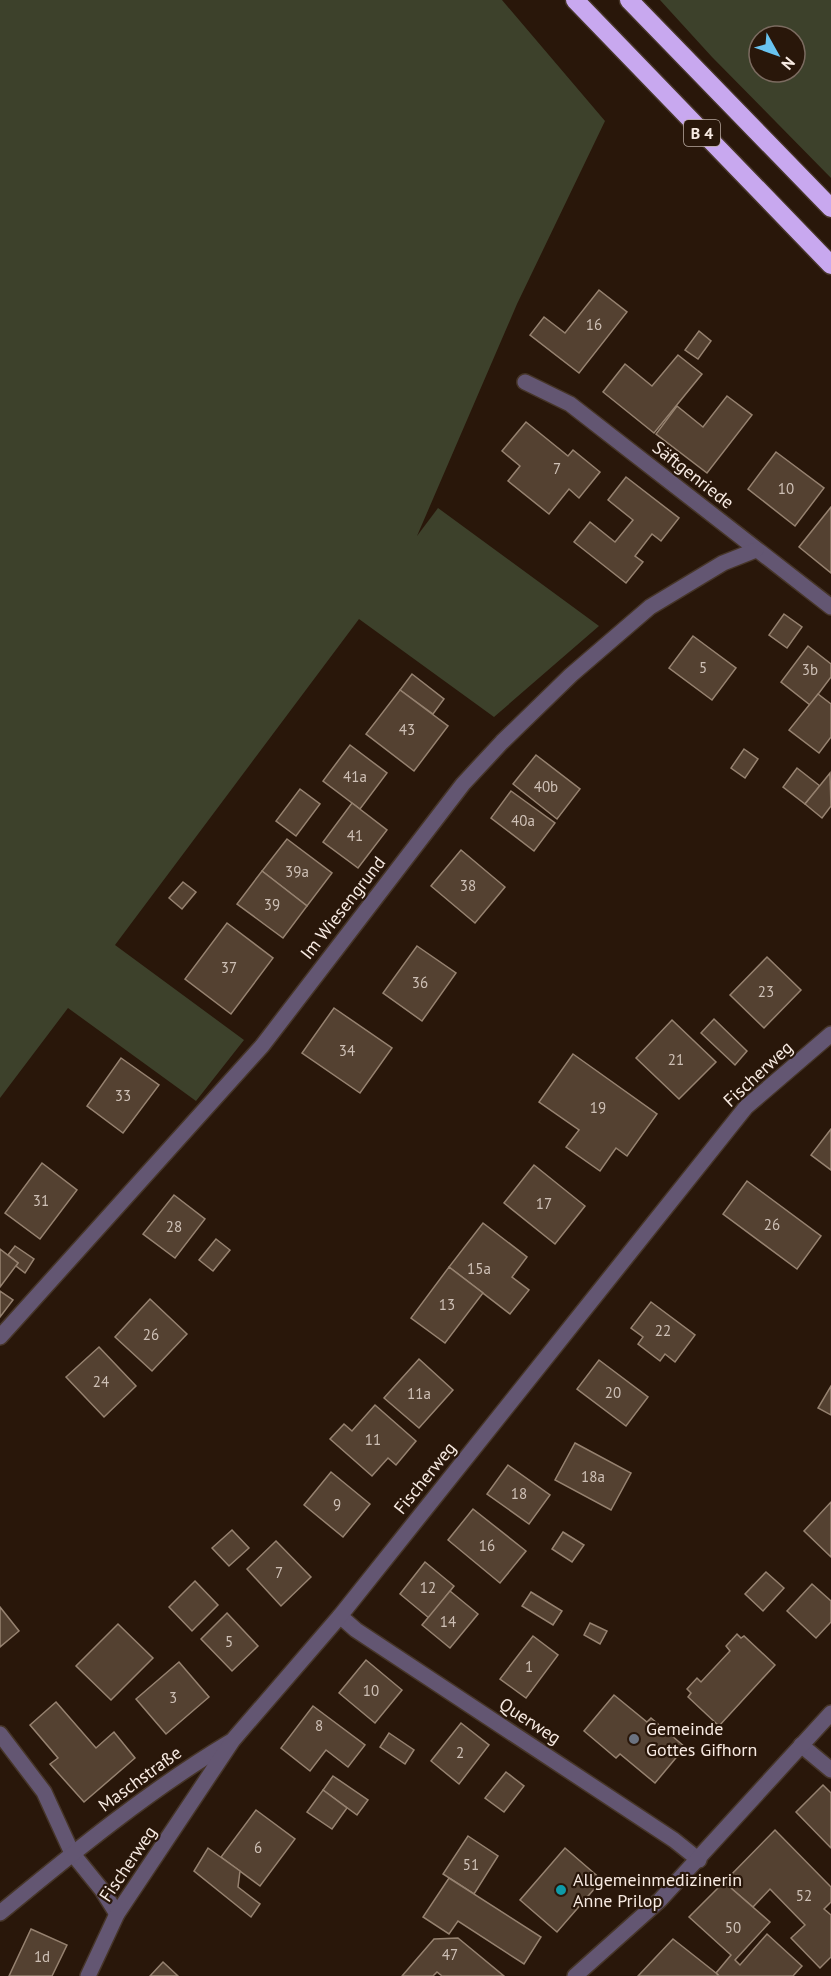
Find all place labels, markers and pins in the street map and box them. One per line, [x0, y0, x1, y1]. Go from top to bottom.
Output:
place label: Gemeinde Gottes Gifhorn [646, 1717, 757, 1761]
marker: Gemeinde Gottes Gifhorn [627, 1732, 641, 1746]
place label: Allgemeinmedizinerin Anne Prilop [573, 1868, 742, 1912]
marker: Allgemeinmedizinerin Anne Prilop [554, 1883, 568, 1897]

